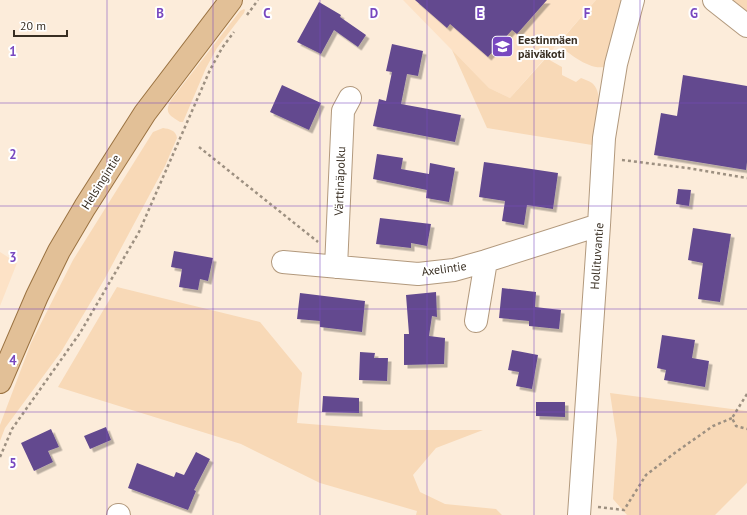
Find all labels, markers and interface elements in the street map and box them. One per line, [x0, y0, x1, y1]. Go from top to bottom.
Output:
text: B [156, 5, 164, 22]
text: C [263, 5, 271, 22]
text: D [370, 5, 378, 22]
text: E [477, 5, 484, 22]
text: F [584, 5, 591, 22]
text: G [690, 5, 698, 22]
scale bar [14, 12, 67, 38]
text: 20 m [20, 18, 46, 33]
place label: Eestinmäen päiväkoti [518, 32, 578, 61]
school or university icon: Eestinmäen päiväkoti [489, 34, 515, 60]
text: 1 [9, 43, 17, 60]
text: 2 [9, 146, 17, 163]
street label: Värttinäpolku [331, 146, 348, 217]
street label: Helsingintie [78, 151, 123, 212]
street label: Hollituvantie [587, 222, 606, 290]
text: 3 [9, 249, 17, 266]
street label: Axelintie [420, 258, 467, 279]
text: 4 [9, 352, 17, 369]
text: 5 [9, 455, 17, 472]

